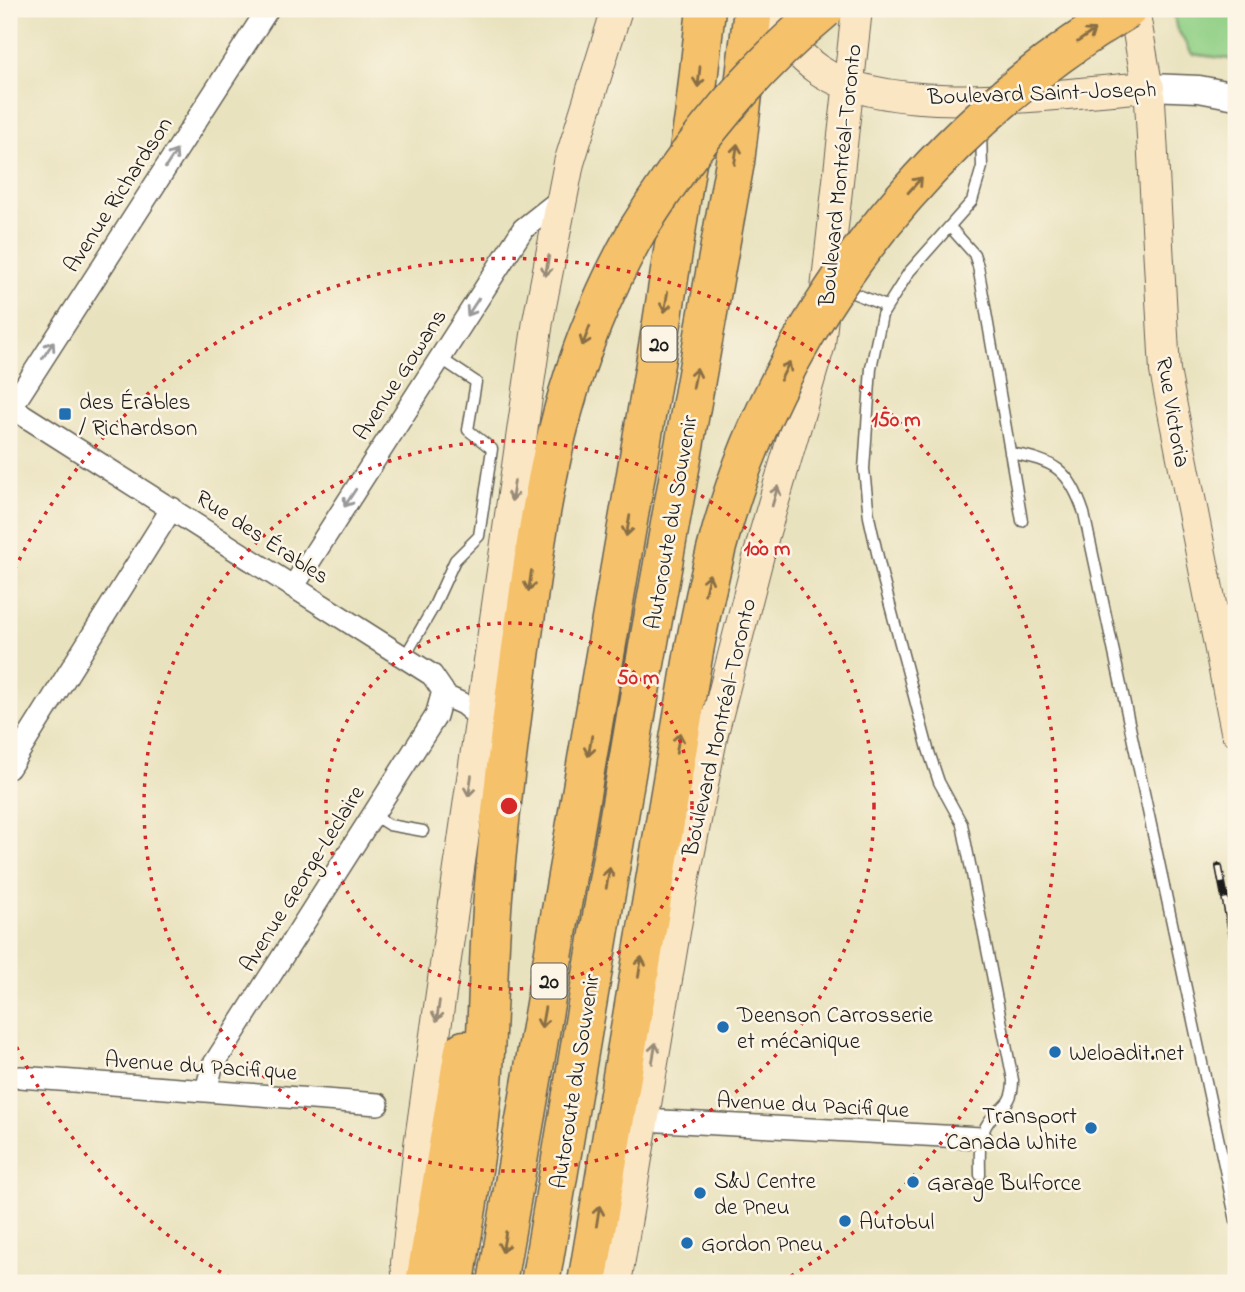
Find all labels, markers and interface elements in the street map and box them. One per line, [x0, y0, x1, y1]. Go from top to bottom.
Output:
one-way arrow [1076, 29, 1095, 43]
street label: Boulevard Montréal-Toronto [811, 42, 872, 309]
one-way arrow [692, 65, 705, 87]
street label: Boulevard Saint-Joseph [926, 74, 1157, 115]
street label: Avenue Richardson [56, 111, 182, 280]
one-way arrow [729, 143, 742, 166]
one-way arrow [164, 149, 178, 169]
one-way arrow [907, 176, 923, 194]
one-way arrow [540, 254, 554, 277]
one-way arrow [659, 290, 672, 313]
one-way arrow [466, 296, 480, 316]
street label: Avenue Gowans [346, 303, 456, 448]
one-way arrow [579, 325, 591, 346]
road number: 20 [642, 326, 676, 362]
one-way arrow [41, 341, 55, 360]
street label: Rue Victoria [1146, 355, 1197, 470]
one-way arrow [779, 361, 792, 382]
one-way arrow [689, 367, 702, 390]
place label: des Érables / Richardson [79, 387, 197, 446]
marker: des Érables / Richardson [57, 406, 73, 422]
text: 150 m [871, 406, 921, 436]
street label: Autoroute du Souvenir [637, 412, 708, 632]
one-way arrow [506, 479, 519, 502]
street label: Rue des Érables [188, 482, 335, 594]
one-way arrow [770, 485, 783, 507]
one-way arrow [342, 487, 356, 507]
one-way arrow [621, 514, 634, 537]
text: 100 m [744, 535, 790, 565]
one-way arrow [523, 569, 536, 592]
one-way arrow [701, 573, 715, 596]
street label: Boulevard Montréal-Toronto [675, 595, 766, 861]
text: 50 m [617, 664, 659, 694]
one-way arrow [672, 732, 685, 755]
one-way arrow [583, 734, 596, 757]
one-way arrow [464, 774, 477, 797]
street label: Avenue George-Leclaire [232, 779, 375, 980]
centre of rings [497, 794, 521, 818]
one-way arrow [602, 867, 615, 890]
one-way arrow [634, 956, 647, 979]
road number: 20 [532, 964, 566, 998]
street label: Autoroute du Souvenir [543, 971, 610, 1191]
one-way arrow [431, 999, 444, 1022]
place label: Deenson Carrosserie et mécanique [736, 1000, 934, 1059]
one-way arrow [535, 1006, 549, 1029]
marker: Deenson Carrosserie et mécanique [715, 1019, 731, 1035]
place label: Weloadit.net [1069, 1038, 1185, 1071]
one-way arrow [648, 1042, 661, 1065]
street label: Avenue du Pacifique [104, 1044, 299, 1091]
marker: Weloadit.net [1047, 1044, 1063, 1060]
street label: Avenue du Pacifique [716, 1085, 911, 1128]
place label: Transport Canada White [946, 1101, 1078, 1160]
marker: Transport Canada White [1083, 1120, 1099, 1136]
place label: S&J Centre de Pneu [714, 1166, 816, 1225]
place label: Garage Bulforce [927, 1168, 1082, 1202]
marker: Garage Bulforce [905, 1174, 921, 1190]
marker: S&J Centre de Pneu [692, 1185, 708, 1201]
one-way arrow [592, 1205, 605, 1228]
place label: Autobul [859, 1207, 934, 1240]
marker: Autobul [837, 1213, 853, 1229]
place label: Gordon Pneu [701, 1229, 823, 1262]
one-way arrow [497, 1230, 510, 1253]
marker: Gordon Pneu [679, 1235, 695, 1251]

